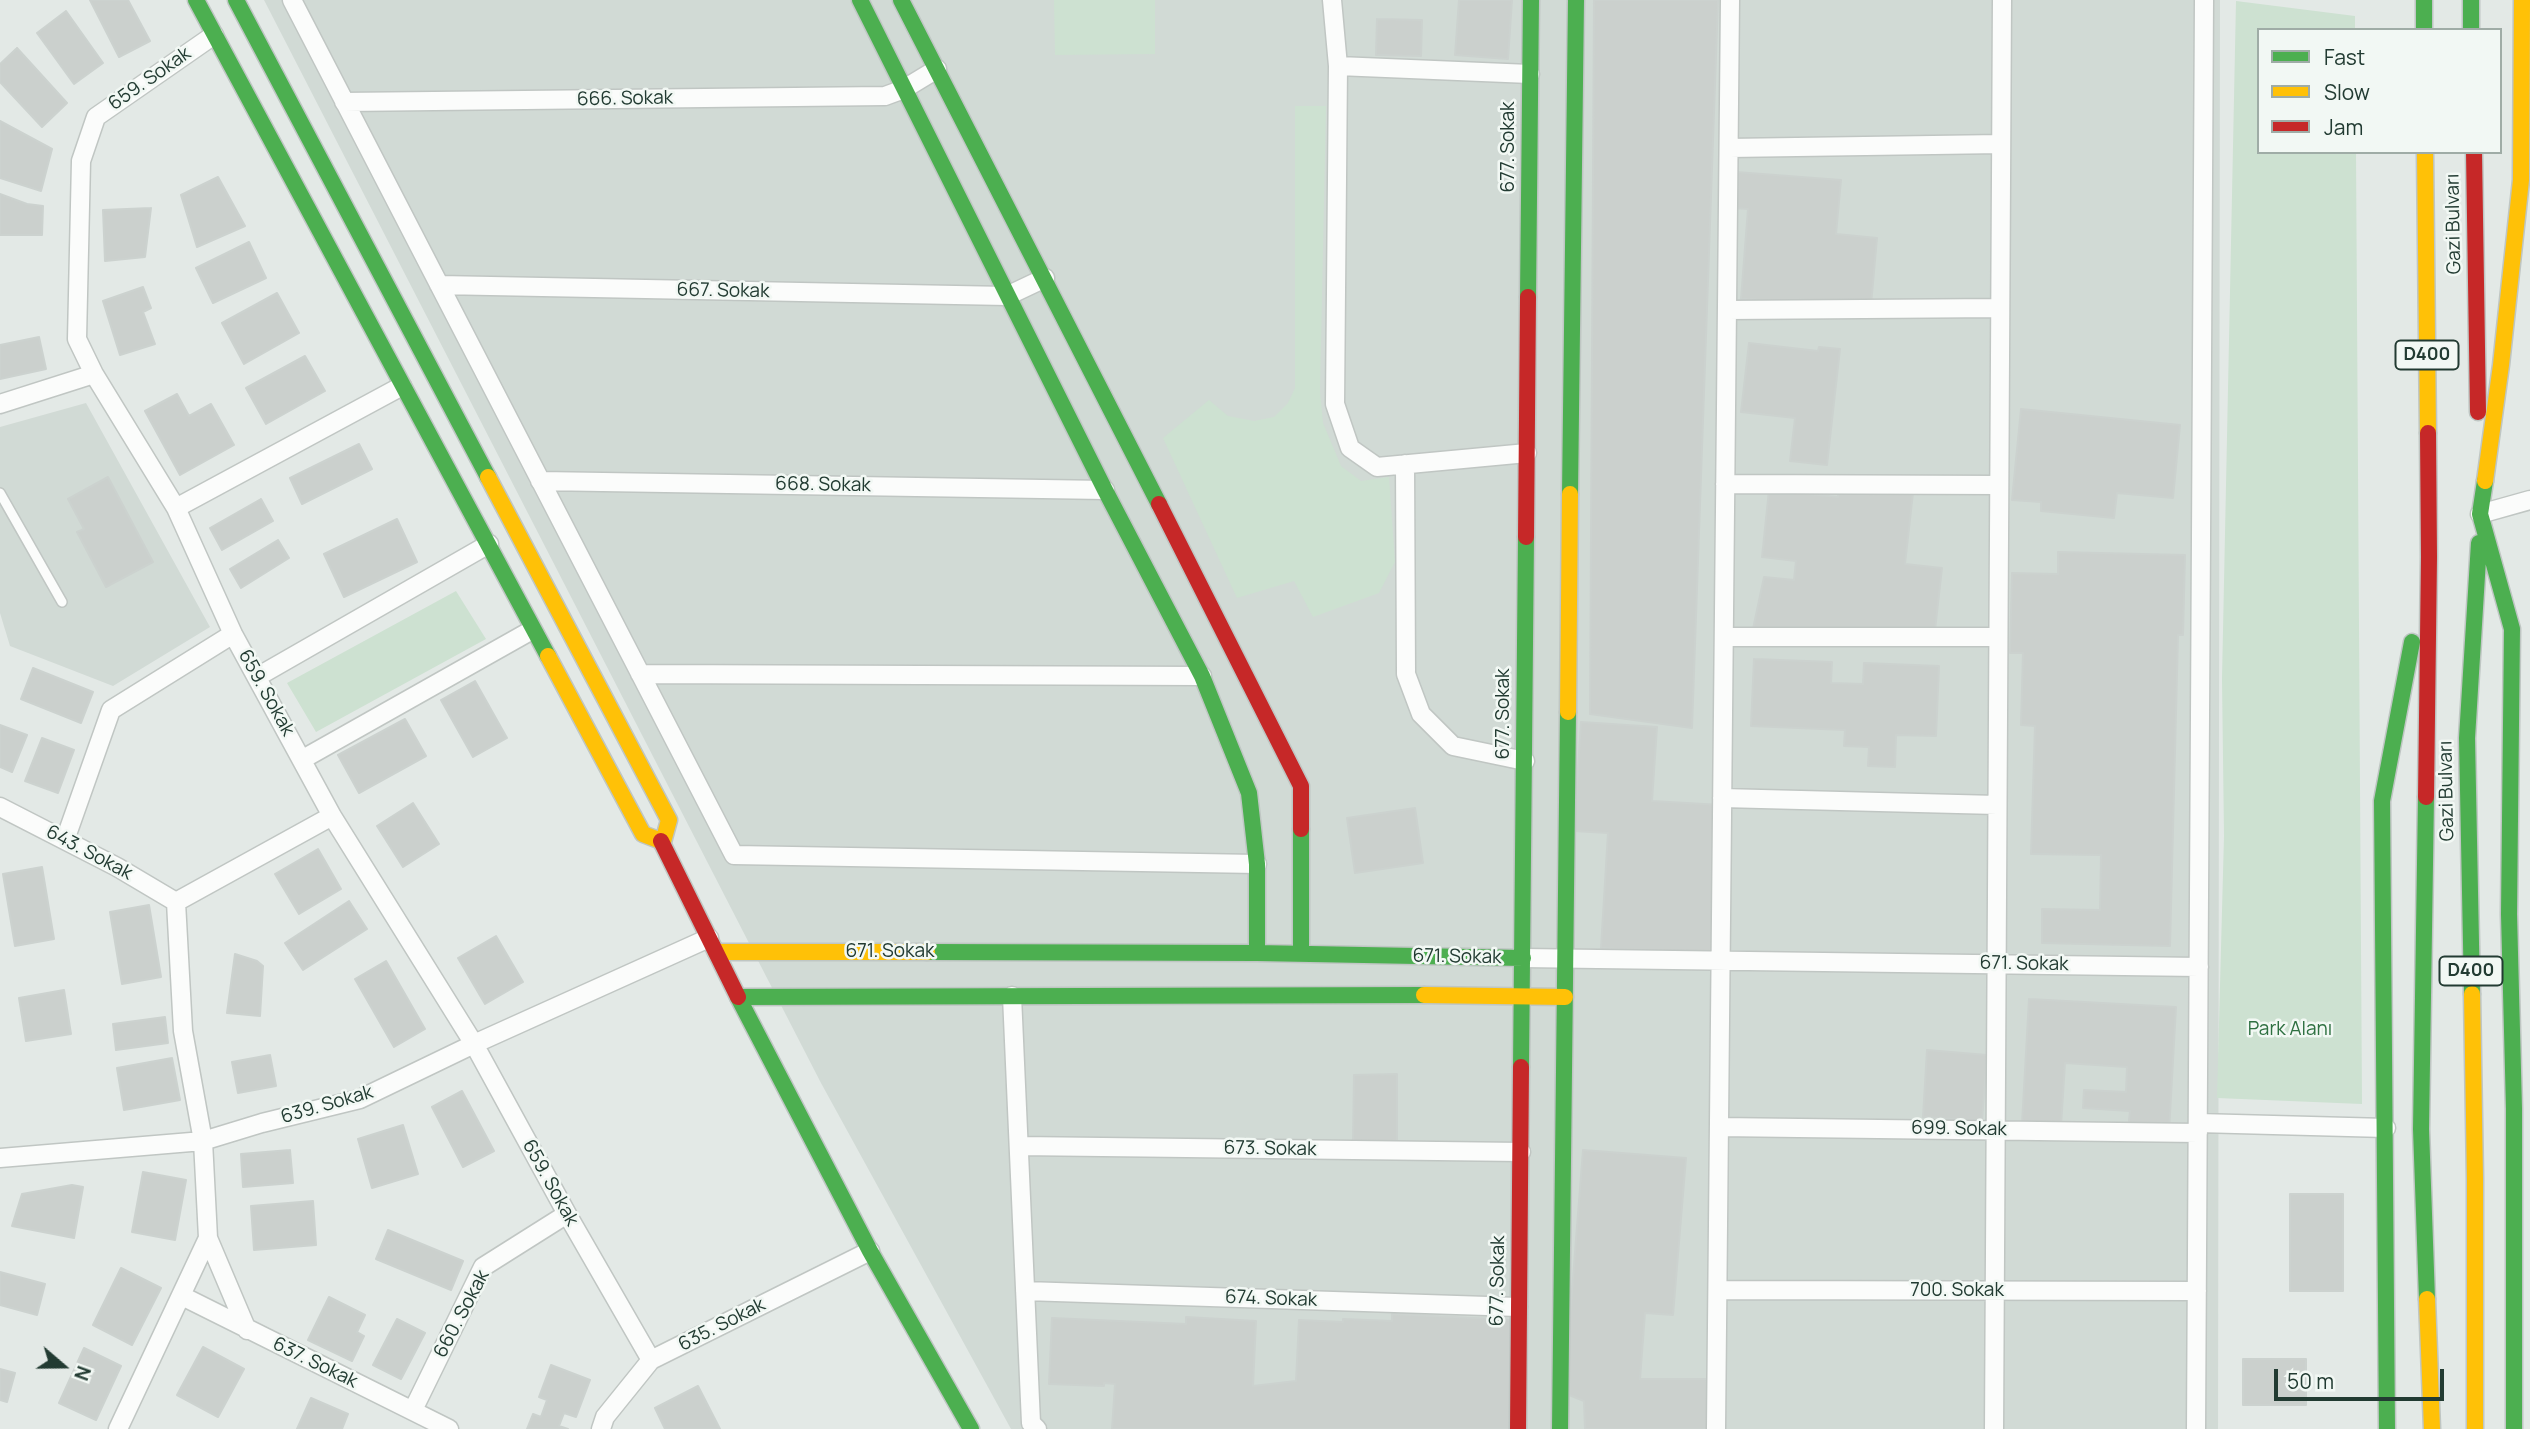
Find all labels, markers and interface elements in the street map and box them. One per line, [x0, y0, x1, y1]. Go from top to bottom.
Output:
legend [2257, 28, 2502, 154]
street label: 659. Sokak [104, 42, 196, 116]
text: Fast [2324, 43, 2365, 71]
text: Slow [2324, 78, 2370, 106]
street label: 666. Sokak [577, 87, 673, 111]
street label: 677. Sokak [1498, 101, 1520, 193]
text: Jam [2324, 113, 2363, 141]
street label: Gazi Bulvarı [2442, 174, 2466, 274]
street label: 667. Sokak [676, 279, 770, 303]
road number: D400 [2396, 340, 2458, 370]
street label: 668. Sokak [775, 473, 871, 497]
street label: 659. Sokak [233, 646, 299, 740]
street label: 677. Sokak [1493, 668, 1515, 760]
street label: Gazi Bulvarı [2435, 741, 2459, 841]
street label: 643. Sokak [42, 821, 136, 885]
street label: 671. Sokak [846, 941, 934, 963]
street label: 671. Sokak [1412, 945, 1502, 969]
street label: 671. Sokak [1979, 952, 2069, 976]
road number: D400 [2440, 956, 2502, 986]
park label: Park Alanı [2248, 1019, 2332, 1041]
street label: 639. Sokak [278, 1081, 376, 1129]
street label: 699. Sokak [1911, 1117, 2007, 1141]
street label: 659. Sokak [517, 1136, 583, 1230]
street label: 673. Sokak [1223, 1137, 1317, 1161]
street label: 677. Sokak [1486, 1235, 1510, 1327]
street label: 660. Sokak [429, 1266, 495, 1362]
street label: 700. Sokak [1910, 1280, 2004, 1302]
street label: 674. Sokak [1224, 1286, 1318, 1312]
street label: 635. Sokak [675, 1293, 769, 1357]
north arrow [28, 1331, 98, 1401]
street label: 637. Sokak [269, 1333, 361, 1393]
scale bar [2278, 1356, 2448, 1400]
text: N [68, 1362, 97, 1384]
text: 50 m [2287, 1367, 2334, 1395]

